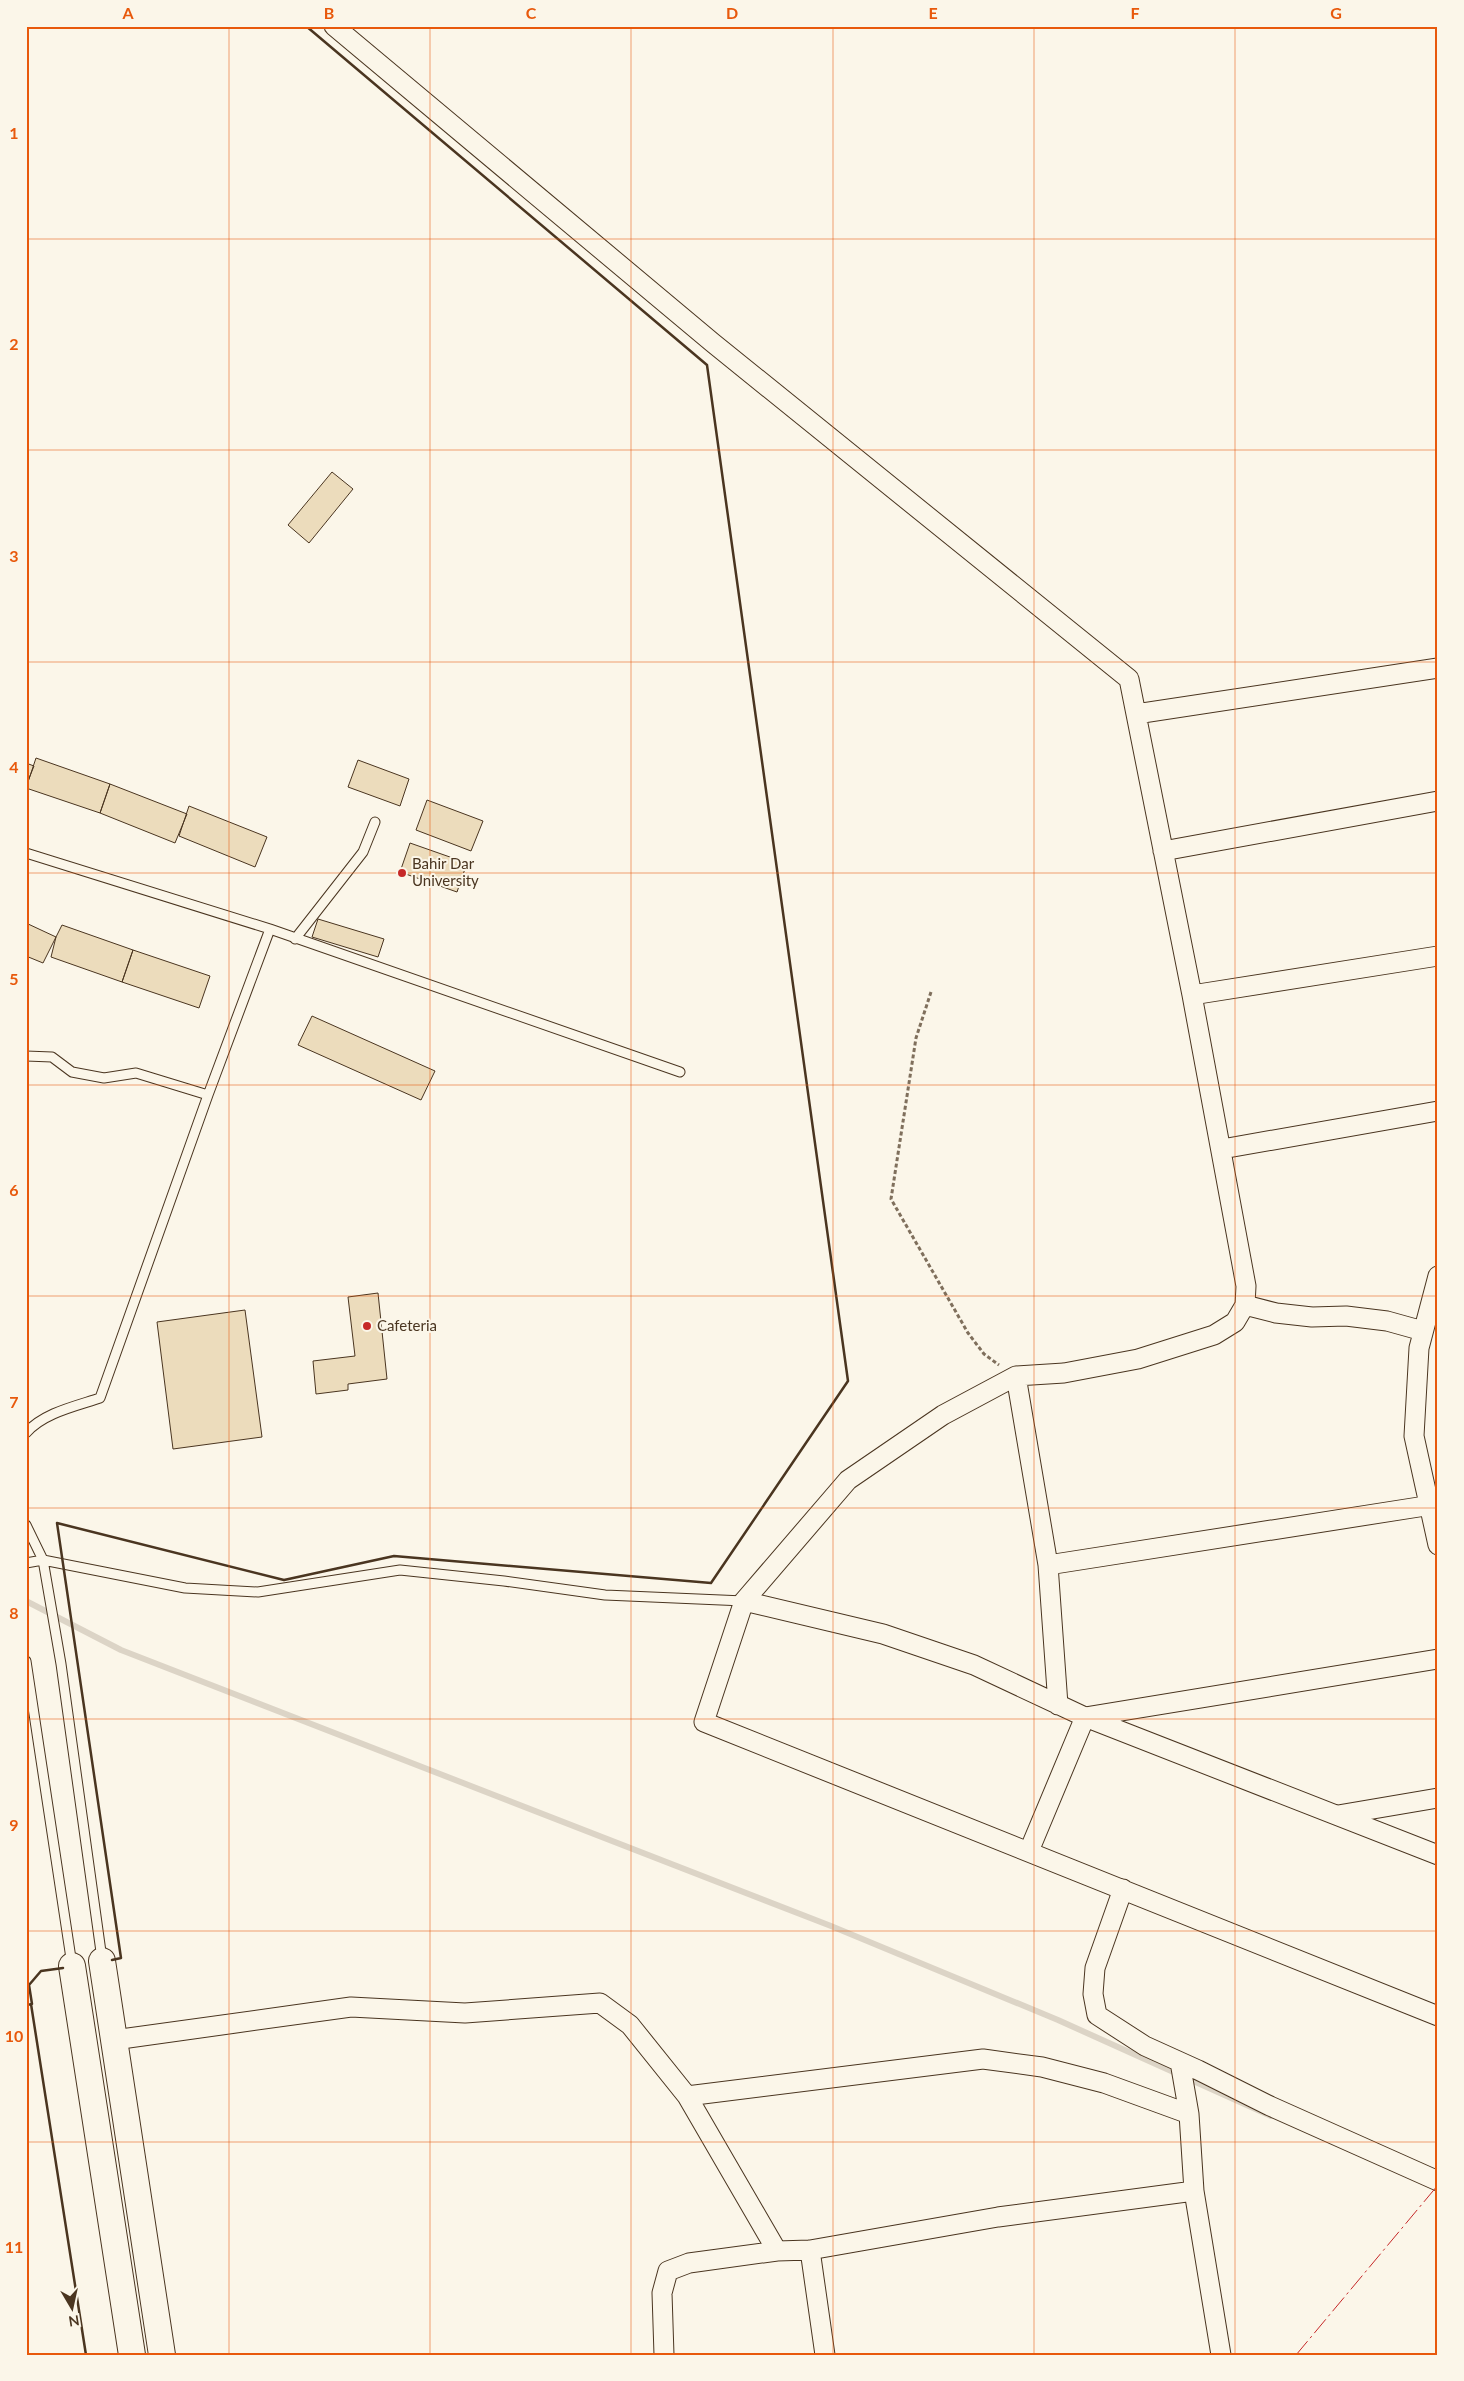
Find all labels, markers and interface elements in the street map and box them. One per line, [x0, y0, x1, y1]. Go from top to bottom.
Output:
text: A [121, 3, 134, 22]
text: B [324, 3, 334, 22]
text: C [526, 3, 537, 22]
text: D [726, 3, 738, 22]
text: E [928, 3, 938, 22]
text: F [1130, 3, 1140, 22]
text: G [1330, 3, 1342, 22]
text: 1 [9, 123, 19, 142]
text: 2 [9, 334, 19, 353]
text: 3 [9, 546, 19, 565]
text: 4 [9, 757, 19, 776]
place label: Bahir Dar University [412, 854, 479, 889]
marker: Bahir Dar University [396, 867, 408, 879]
text: 5 [9, 969, 19, 988]
text: 6 [9, 1180, 19, 1199]
place label: Cafeteria [377, 1316, 437, 1334]
marker: Cafeteria [361, 1320, 373, 1332]
text: 7 [9, 1392, 19, 1411]
text: 8 [9, 1603, 19, 1622]
text: 9 [9, 1815, 19, 1834]
text: 10 [5, 2026, 23, 2045]
text: 11 [5, 2237, 23, 2256]
north arrow [48, 2284, 98, 2334]
text: N [67, 2312, 81, 2331]

